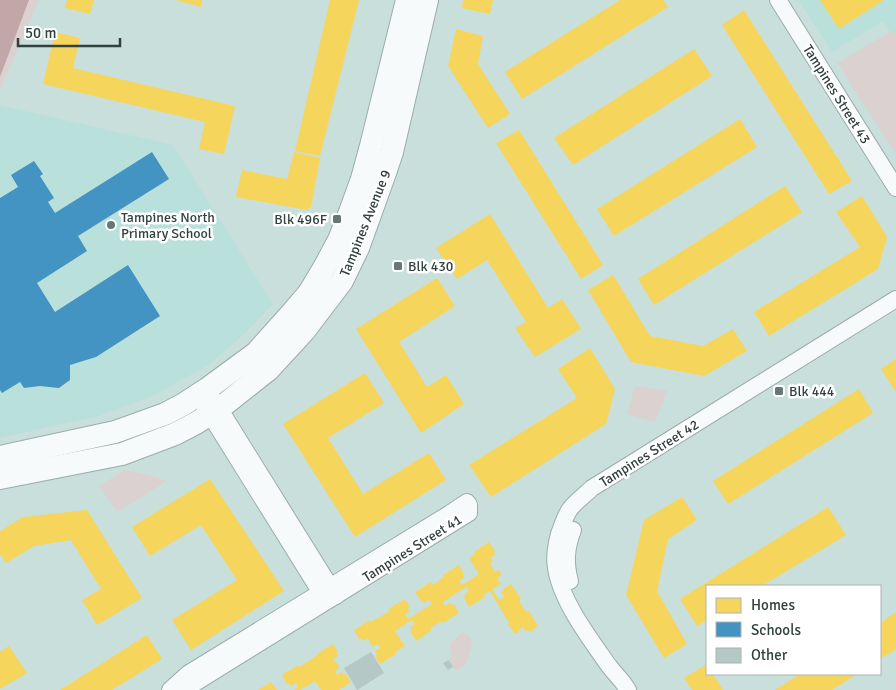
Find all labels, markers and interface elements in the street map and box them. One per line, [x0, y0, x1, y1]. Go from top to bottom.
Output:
scale bar [18, 15, 120, 47]
text: 50 m [25, 24, 56, 42]
street label: Tampines Street 43 [799, 41, 874, 147]
street label: Tampines Avenue 9 [336, 167, 395, 279]
place label: Tampines North Primary School [121, 209, 215, 242]
place label: Blk 496F [274, 211, 327, 228]
marker: Blk 496F [331, 213, 343, 225]
marker: Tampines North Primary School [105, 219, 117, 231]
place label: Blk 430 [408, 258, 453, 275]
marker: Blk 430 [392, 260, 404, 272]
place label: Blk 444 [789, 383, 835, 400]
marker: Blk 444 [773, 385, 785, 397]
street label: Tampines Street 42 [596, 416, 702, 491]
street label: Tampines Street 41 [359, 511, 465, 586]
legend [706, 585, 881, 675]
text: Homes [751, 596, 795, 614]
text: Schools [751, 621, 802, 639]
text: Other [751, 646, 788, 664]

